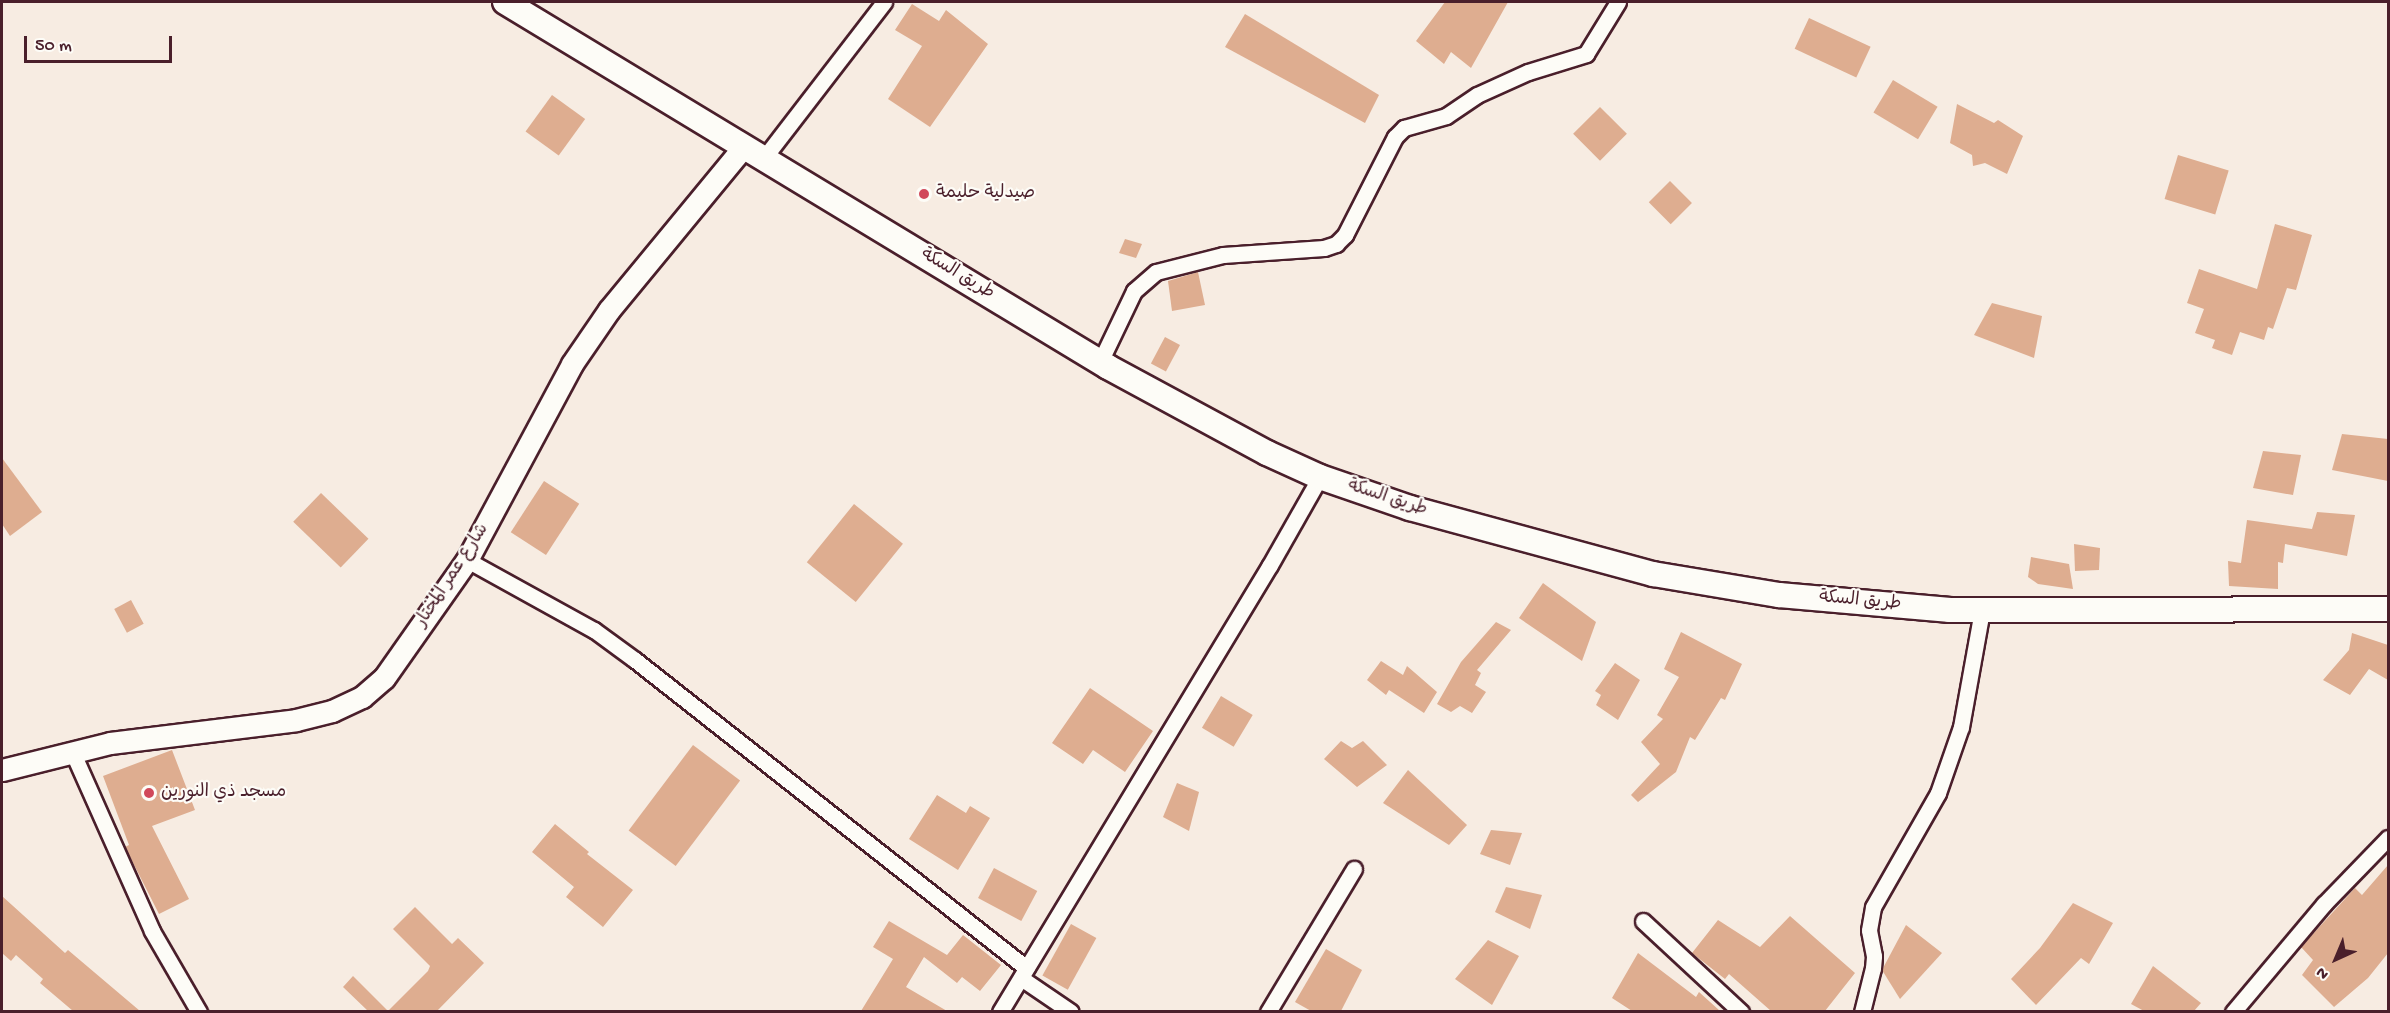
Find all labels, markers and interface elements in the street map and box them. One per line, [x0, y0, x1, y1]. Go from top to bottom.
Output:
scale bar [27, 24, 176, 62]
text: 50 m [35, 36, 72, 57]
place label: صيدلية حليمة [936, 183, 1035, 205]
marker: صيدلية حليمة [917, 187, 931, 201]
street label: طريق السكة [916, 245, 998, 305]
street label: طريق السكة [1344, 476, 1430, 522]
street label: شارع عمر المختار [411, 520, 495, 632]
street label: طريق السكة [1818, 588, 1902, 616]
place label: مسجد ذي النورين [161, 782, 286, 804]
marker: مسجد ذي النورين [142, 786, 156, 800]
north arrow [2306, 929, 2366, 989]
text: N [2313, 962, 2334, 983]

